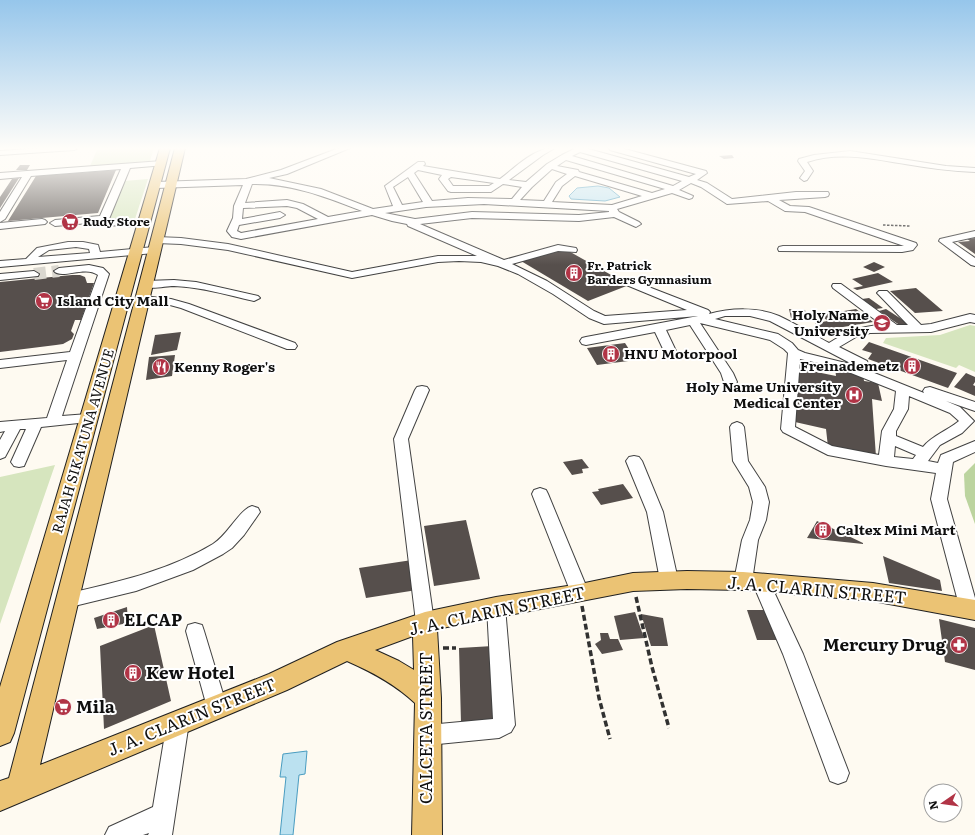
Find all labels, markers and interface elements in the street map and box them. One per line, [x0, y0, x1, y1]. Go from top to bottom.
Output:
supermarket icon: Rudy Store [60, 212, 80, 232]
place label: Rudy Store [83, 212, 150, 230]
place label: Fr. Patrick Barders Gymnasium [587, 256, 712, 288]
building icon: Fr. Patrick Barders Gymnasium [564, 263, 584, 283]
place label: Island City Mall [57, 290, 168, 310]
supermarket icon: Island City Mall [34, 291, 54, 311]
place label: Holy Name University [792, 304, 869, 340]
school or university icon: Holy Name University [872, 313, 892, 333]
place label: HNU Motorpool [624, 343, 737, 363]
building icon: HNU Motorpool [601, 344, 621, 364]
street label: RAJAH SIKATUNA AVENUE [46, 346, 118, 535]
place label: Freinademetz [800, 355, 900, 375]
place label: Kenny Roger's [174, 356, 275, 376]
building icon: Freinademetz [902, 356, 922, 376]
restaurant icon: Kenny Roger's [151, 357, 171, 377]
place label: Holy Name University Medical Center [686, 376, 841, 412]
hospital icon: Holy Name University Medical Center [844, 385, 864, 405]
place label: Caltex Mini Mart [836, 519, 957, 539]
building icon: Caltex Mini Mart [813, 520, 833, 540]
street label: J. A. CLARIN STREET [727, 568, 908, 609]
street label: J. A. CLARIN STREET [406, 579, 587, 640]
place label: ELCAP [124, 606, 182, 631]
building icon: ELCAP [101, 610, 121, 630]
place label: Mercury Drug [823, 631, 947, 656]
pharmacy icon: Mercury Drug [949, 635, 969, 655]
street label: CALCETA STREET [412, 652, 437, 804]
place label: Kew Hotel [146, 659, 235, 684]
building icon: Kew Hotel [123, 663, 143, 683]
street label: J. A. CLARIN STREET [104, 670, 279, 761]
place label: Mila [76, 693, 115, 718]
supermarket icon: Mila [53, 697, 73, 717]
north arrow [923, 783, 963, 823]
text: N [923, 799, 941, 812]

